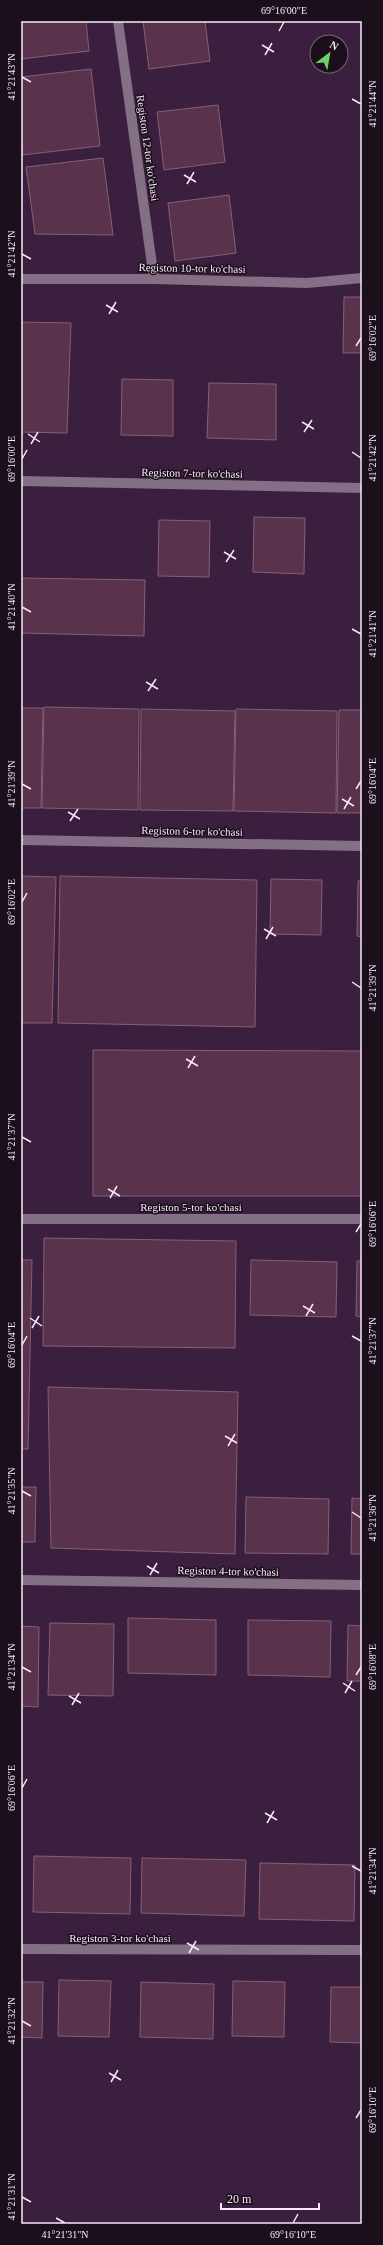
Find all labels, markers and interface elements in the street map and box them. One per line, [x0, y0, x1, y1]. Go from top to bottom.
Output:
text: 69°16'00"E [261, 5, 307, 16]
north arrow [309, 34, 349, 74]
text: N [328, 38, 341, 53]
text: 41°21'43"N [6, 53, 17, 101]
text: 41°21'44"N [367, 80, 378, 128]
street label: Registon 12-tor ko'chasi [135, 94, 161, 202]
text: 41°21'42"N [6, 230, 17, 278]
street label: Registon 10-tor ko'chasi [138, 261, 246, 275]
text: 69°16'02"E [367, 315, 378, 361]
text: 41°21'42"N [367, 434, 378, 482]
text: 69°16'00"E [6, 436, 17, 482]
street label: Registon 7-tor ko'chasi [141, 466, 243, 480]
text: 41°21'40"N [6, 583, 17, 631]
text: 41°21'41"N [367, 610, 378, 658]
text: 69°16'04"E [367, 758, 378, 804]
text: 41°21'39"N [6, 760, 17, 808]
street label: Registon 6-tor ko'chasi [141, 824, 243, 838]
text: 69°16'02"E [6, 879, 17, 925]
text: 41°21'39"N [367, 964, 378, 1012]
text: 41°21'37"N [6, 1113, 17, 1161]
street label: Registon 5-tor ko'chasi [140, 1201, 242, 1213]
text: 69°16'06"E [367, 1201, 378, 1247]
text: 41°21'37"N [367, 1317, 378, 1365]
text: 69°16'04"E [6, 1322, 17, 1368]
text: 41°21'35"N [6, 1467, 17, 1515]
text: 41°21'36"N [367, 1494, 378, 1542]
street label: Registon 4-tor ko'chasi [177, 1564, 279, 1578]
text: 41°21'34"N [6, 1643, 17, 1691]
text: 69°16'08"E [367, 1644, 378, 1690]
text: 69°16'06"E [6, 1765, 17, 1811]
text: 41°21'34"N [367, 1847, 378, 1895]
street label: Registon 3-tor ko'chasi [69, 1932, 171, 1944]
text: 41°21'32"N [6, 1997, 17, 2045]
text: 69°16'10"E [367, 2087, 378, 2133]
text: 41°21'31"N [6, 2173, 17, 2221]
scale bar [221, 2185, 319, 2211]
text: 20 m [227, 2192, 252, 2206]
text: 41°21'31"N [41, 2229, 89, 2240]
text: 69°16'10"E [270, 2229, 316, 2240]

